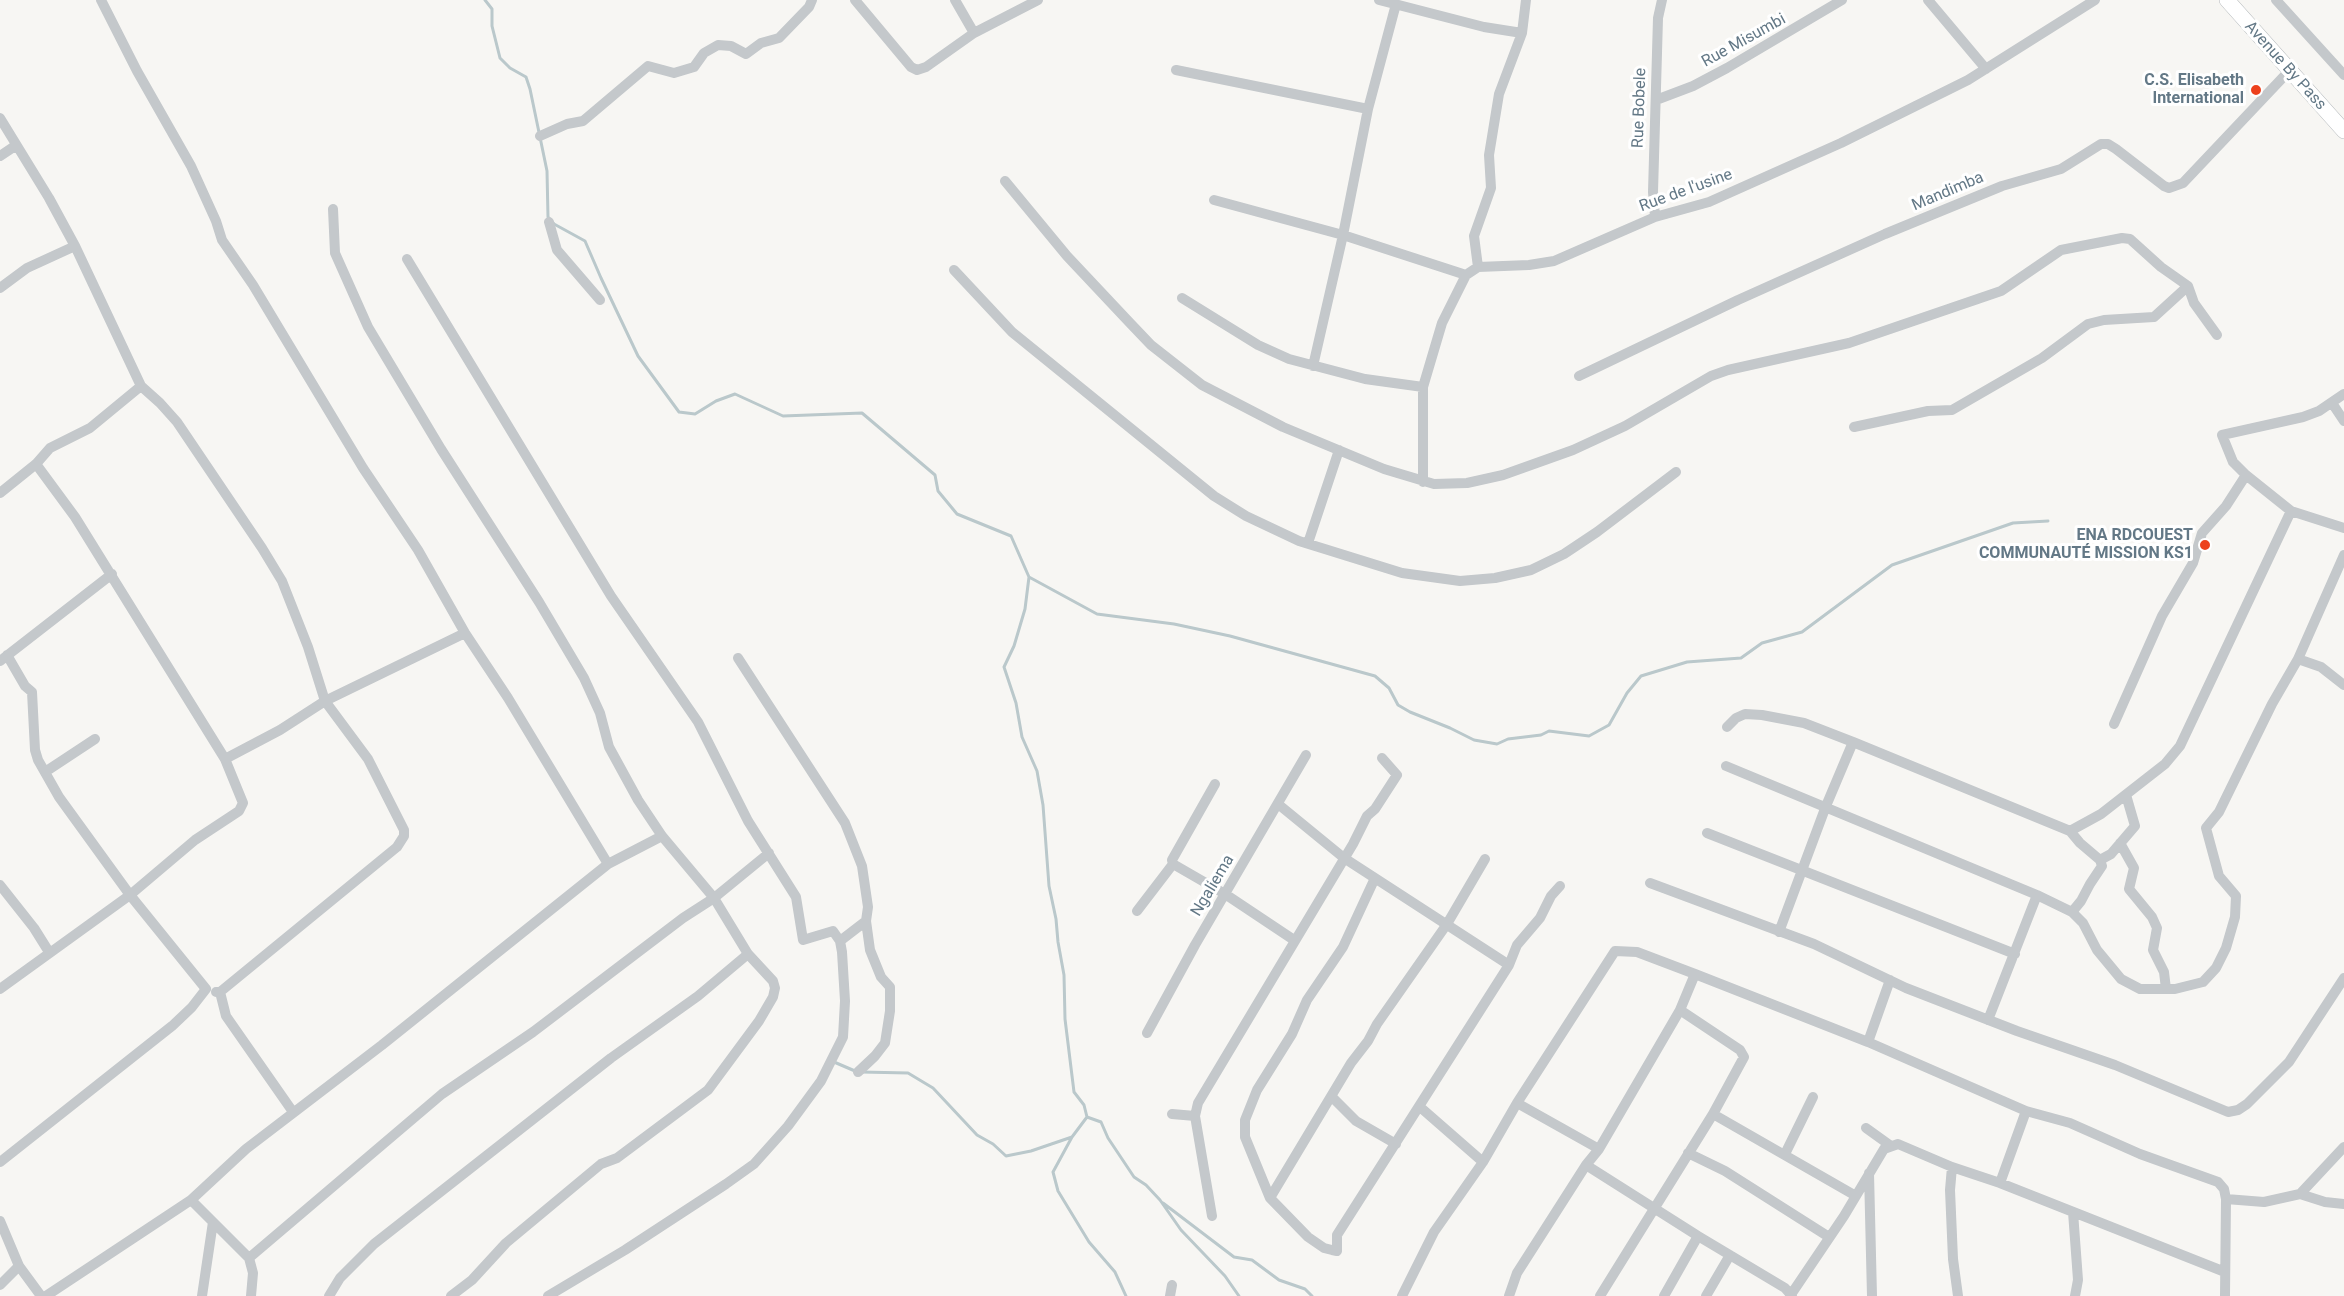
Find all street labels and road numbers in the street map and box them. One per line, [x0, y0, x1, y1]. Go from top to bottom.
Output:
street label: Rue Misumbi [1699, 10, 1789, 72]
street label: Avenue By Pass [2240, 18, 2330, 114]
street label: Rue Bobele [1629, 68, 1651, 148]
street label: Rue de l'usine [1637, 165, 1735, 217]
street label: Mandimba [1909, 168, 1987, 216]
street label: Ngaliema [1187, 852, 1239, 920]

